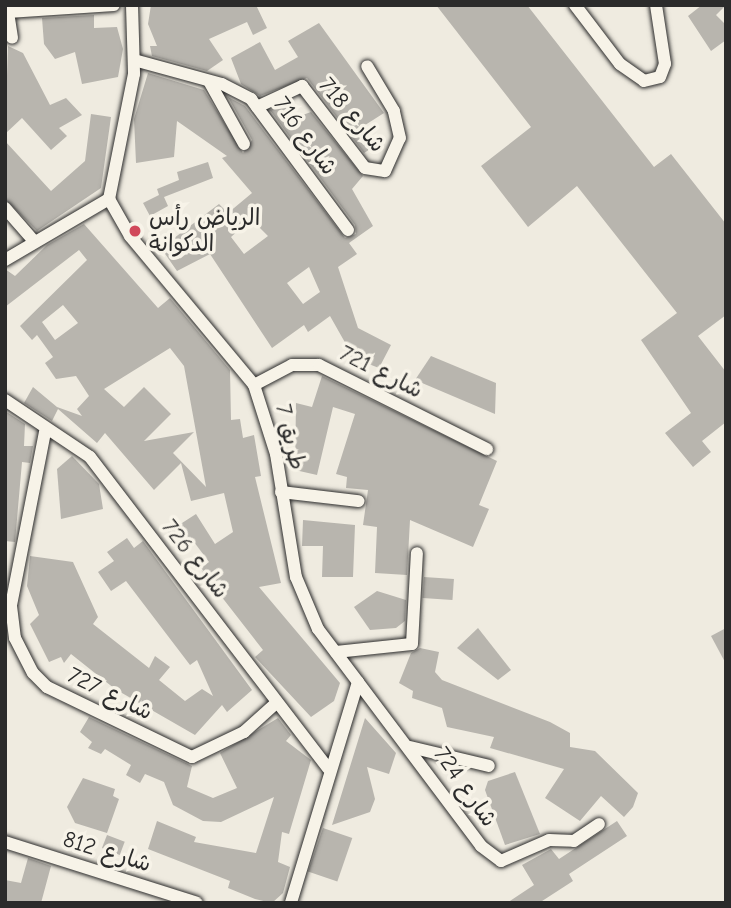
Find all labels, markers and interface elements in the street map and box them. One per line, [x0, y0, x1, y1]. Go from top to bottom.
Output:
street label: شارع 718 [313, 72, 391, 158]
street label: شارع 716 [267, 92, 343, 180]
place label: الرياض رأس الدكوانة [149, 204, 260, 258]
marker: الرياض رأس الدكوانة [127, 223, 143, 239]
street label: شارع 721 [335, 339, 427, 405]
street label: 7 طريق [269, 401, 311, 473]
street label: شارع 726 [156, 514, 234, 604]
street label: شارع 727 [63, 662, 157, 726]
street label: شارع 724 [427, 742, 503, 832]
street label: شارع 812 [60, 826, 154, 878]

